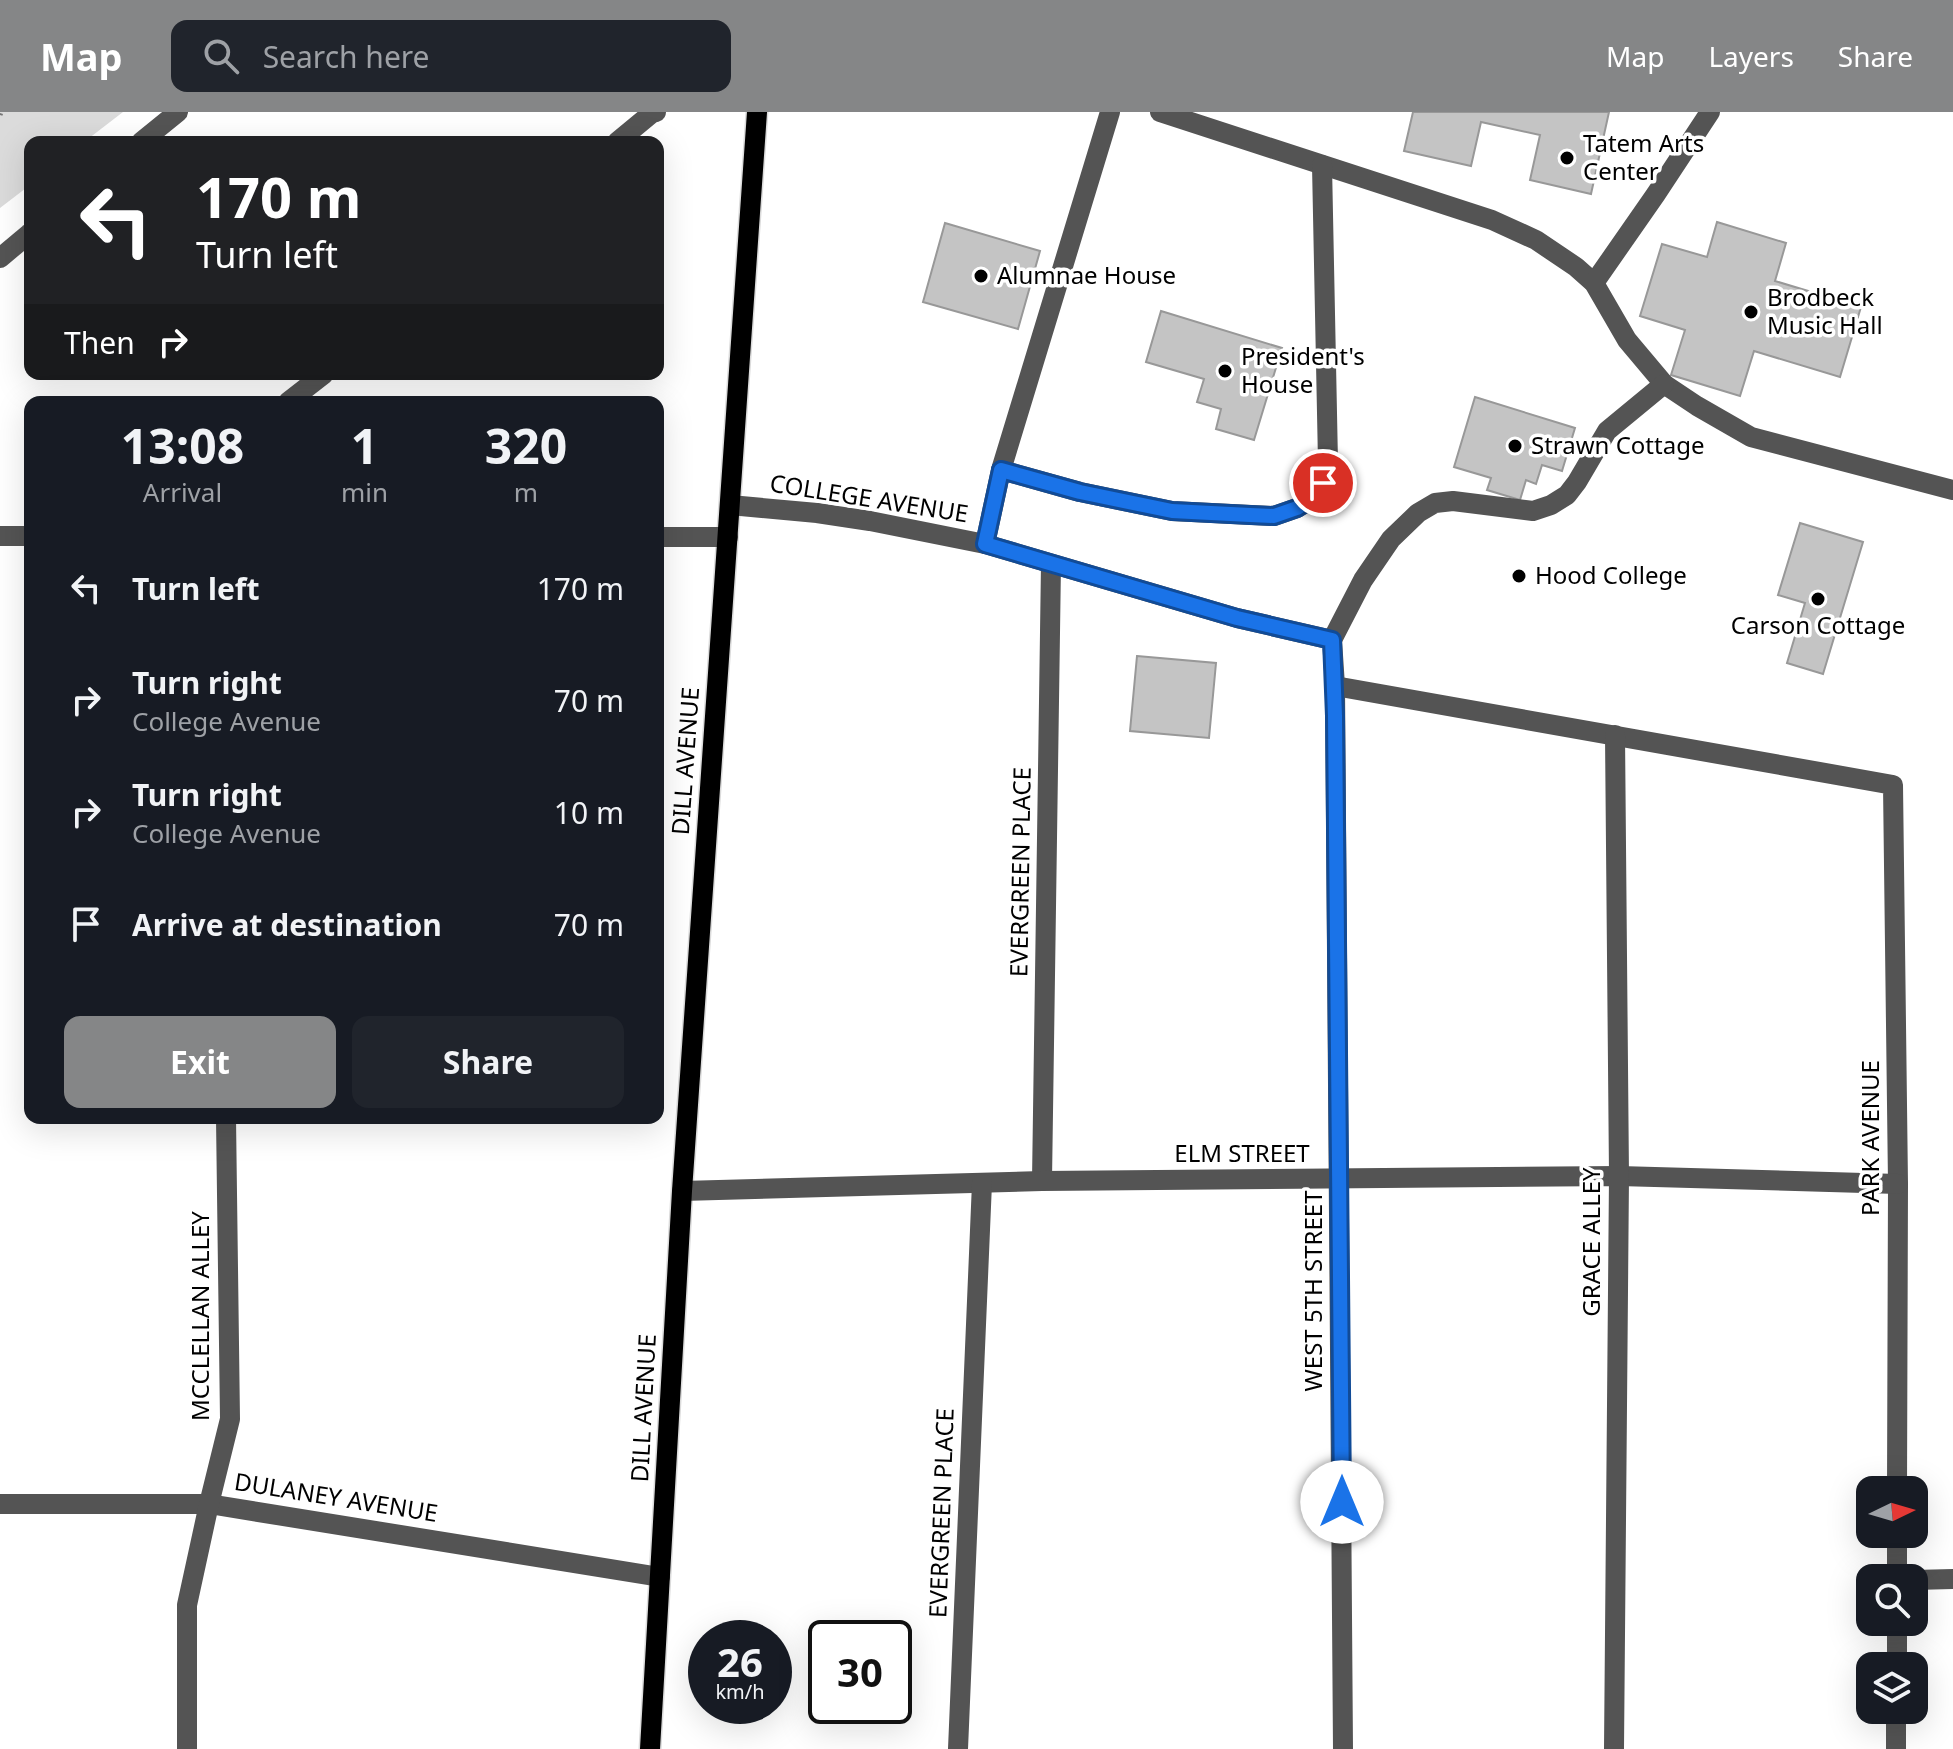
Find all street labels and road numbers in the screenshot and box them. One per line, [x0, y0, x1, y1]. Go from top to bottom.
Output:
street label: COLLEGE AVENUE [768, 466, 971, 529]
street label: DILL AVENUE [663, 686, 706, 836]
street label: EVERGREEN PLACE [1001, 767, 1038, 977]
street label: PARK AVENUE [1853, 1060, 1886, 1216]
street label: ELM STREET [1174, 1136, 1310, 1169]
street label: GRACE ALLEY [1574, 1167, 1607, 1317]
street label: WEST 5TH STREET [1296, 1190, 1329, 1392]
street label: MCCLELLAN ALLEY [183, 1211, 216, 1421]
street label: DILL AVENUE [622, 1333, 663, 1483]
street label: EVERGREEN PLACE [920, 1407, 961, 1618]
street label: DULANEY AVENUE [232, 1464, 440, 1529]

